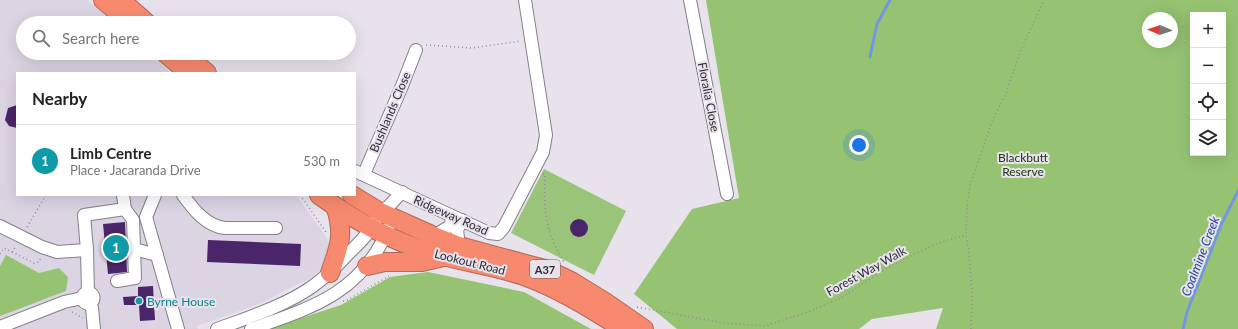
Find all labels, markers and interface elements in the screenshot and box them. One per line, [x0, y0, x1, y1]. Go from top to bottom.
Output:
north arrow [1142, 12, 1178, 48]
map controls [1190, 12, 1226, 156]
button: + [1190, 12, 1226, 48]
search box [16, 16, 356, 60]
icon: search [30, 27, 52, 49]
text: Search here [62, 29, 139, 47]
button: − [1190, 48, 1226, 84]
street label: Floralia Close [695, 61, 723, 133]
street label: Bushlands Close [366, 70, 414, 154]
button: locate [1190, 84, 1226, 120]
text: Nearby [32, 88, 87, 109]
button: layers [1190, 120, 1226, 156]
your location [849, 135, 869, 155]
text: Limb Centre [70, 144, 151, 162]
park label: Blackbutt Reserve [998, 150, 1049, 179]
text: 1 [41, 153, 49, 169]
text: 530 m [303, 153, 340, 169]
text: Place · Jacaranda Drive [70, 162, 201, 178]
street label: Ridgeway Road [411, 192, 491, 238]
water label: Coalmine Creek [1177, 213, 1223, 298]
pin: 1 [103, 233, 129, 263]
street label: Forest Way Walk [823, 242, 909, 299]
street label: Lookout Road [433, 246, 507, 278]
road number: A37 [530, 260, 560, 278]
place label: Byrne House [147, 294, 215, 309]
marker: Byrne House [134, 296, 144, 306]

